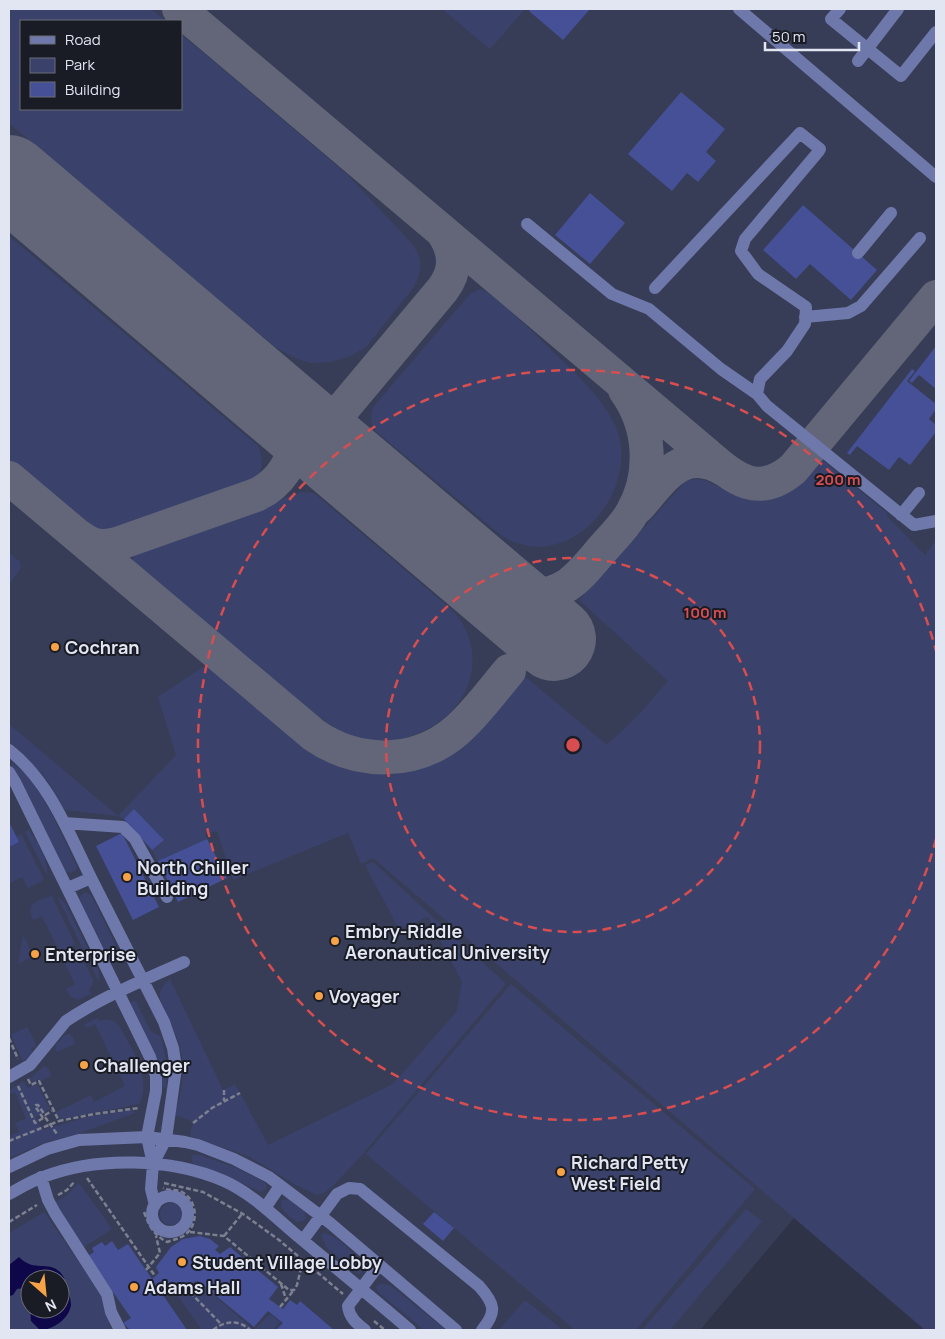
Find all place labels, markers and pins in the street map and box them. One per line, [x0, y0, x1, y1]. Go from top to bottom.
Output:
place label: Cochran [65, 635, 140, 659]
marker: Cochran [49, 641, 61, 653]
centre of rings [564, 736, 582, 754]
place label: North Chiller Building [137, 855, 249, 900]
marker: North Chiller Building [121, 871, 133, 883]
place label: Embry-Riddle Aeronautical University [345, 919, 550, 964]
marker: Embry-Riddle Aeronautical University [329, 935, 341, 947]
place label: Enterprise [45, 942, 136, 966]
marker: Enterprise [29, 948, 41, 960]
place label: Voyager [329, 984, 399, 1008]
marker: Voyager [313, 990, 325, 1002]
place label: Challenger [94, 1053, 190, 1077]
marker: Challenger [78, 1059, 90, 1071]
place label: Richard Petty West Field [571, 1150, 688, 1195]
marker: Richard Petty West Field [555, 1166, 567, 1178]
place label: Student Village Lobby [192, 1250, 382, 1274]
marker: Student Village Lobby [176, 1256, 188, 1268]
place label: Adams Hall [144, 1275, 241, 1299]
marker: Adams Hall [128, 1281, 140, 1293]

